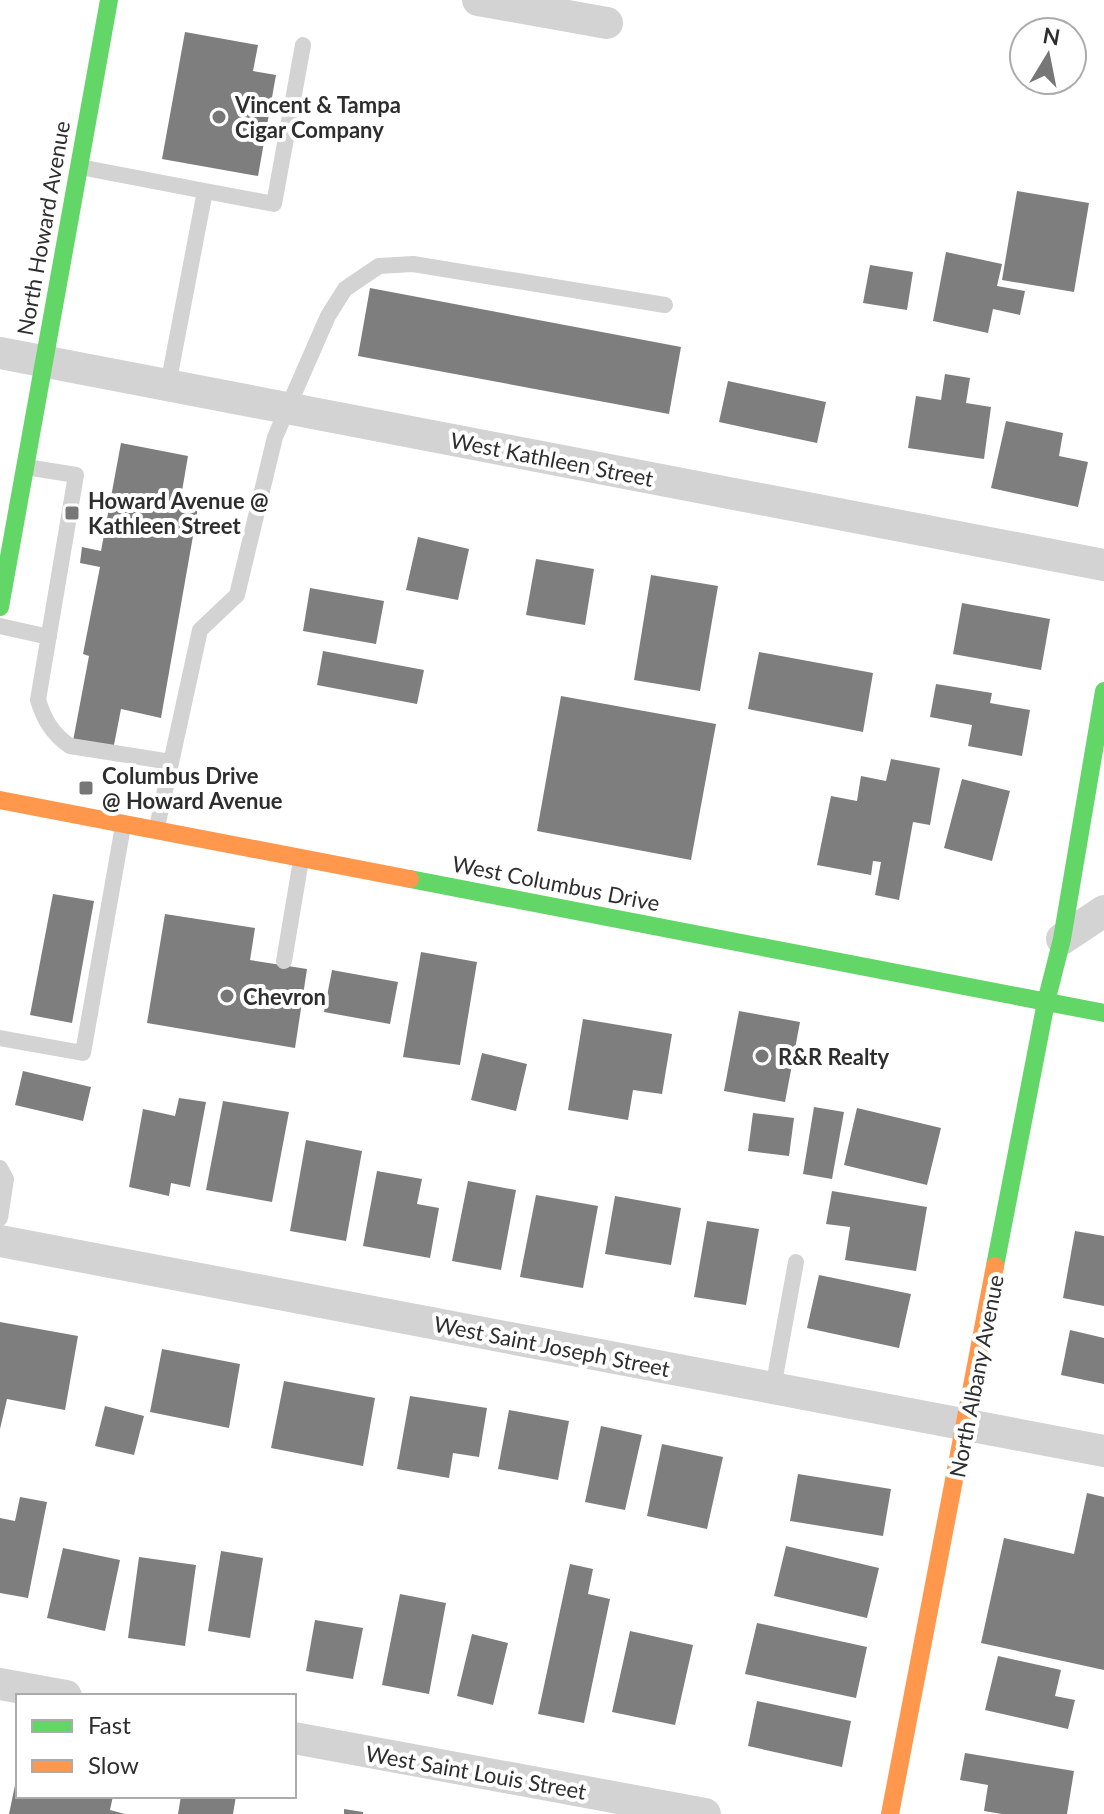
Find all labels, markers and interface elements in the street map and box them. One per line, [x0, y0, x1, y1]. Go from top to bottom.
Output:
north arrow [1008, 16, 1088, 96]
text: N [1041, 21, 1062, 51]
place label: Vincent & Tampa Cigar Company [234, 91, 401, 143]
marker: Vincent & Tampa Cigar Company [210, 108, 228, 126]
street label: North Howard Avenue [11, 119, 75, 337]
street label: West Kathleen Street [448, 426, 656, 492]
place label: Howard Avenue @ Kathleen Street [88, 487, 269, 539]
marker: Howard Avenue @ Kathleen Street [63, 504, 81, 522]
place label: Columbus Drive @ Howard Avenue [102, 762, 283, 814]
marker: Columbus Drive @ Howard Avenue [77, 779, 95, 797]
street label: West Columbus Drive [450, 850, 662, 916]
place label: Chevron [243, 983, 326, 1010]
marker: Chevron [218, 987, 236, 1005]
place label: R&R Realty [778, 1043, 890, 1070]
marker: R&R Realty [753, 1047, 771, 1065]
street label: North Albany Avenue [943, 1272, 1009, 1480]
street label: West Saint Joseph Street [432, 1310, 672, 1382]
legend [16, 1694, 296, 1798]
text: Fast [88, 1710, 131, 1739]
street label: West Saint Louis Street [364, 1739, 588, 1805]
text: Slow [88, 1750, 139, 1779]

